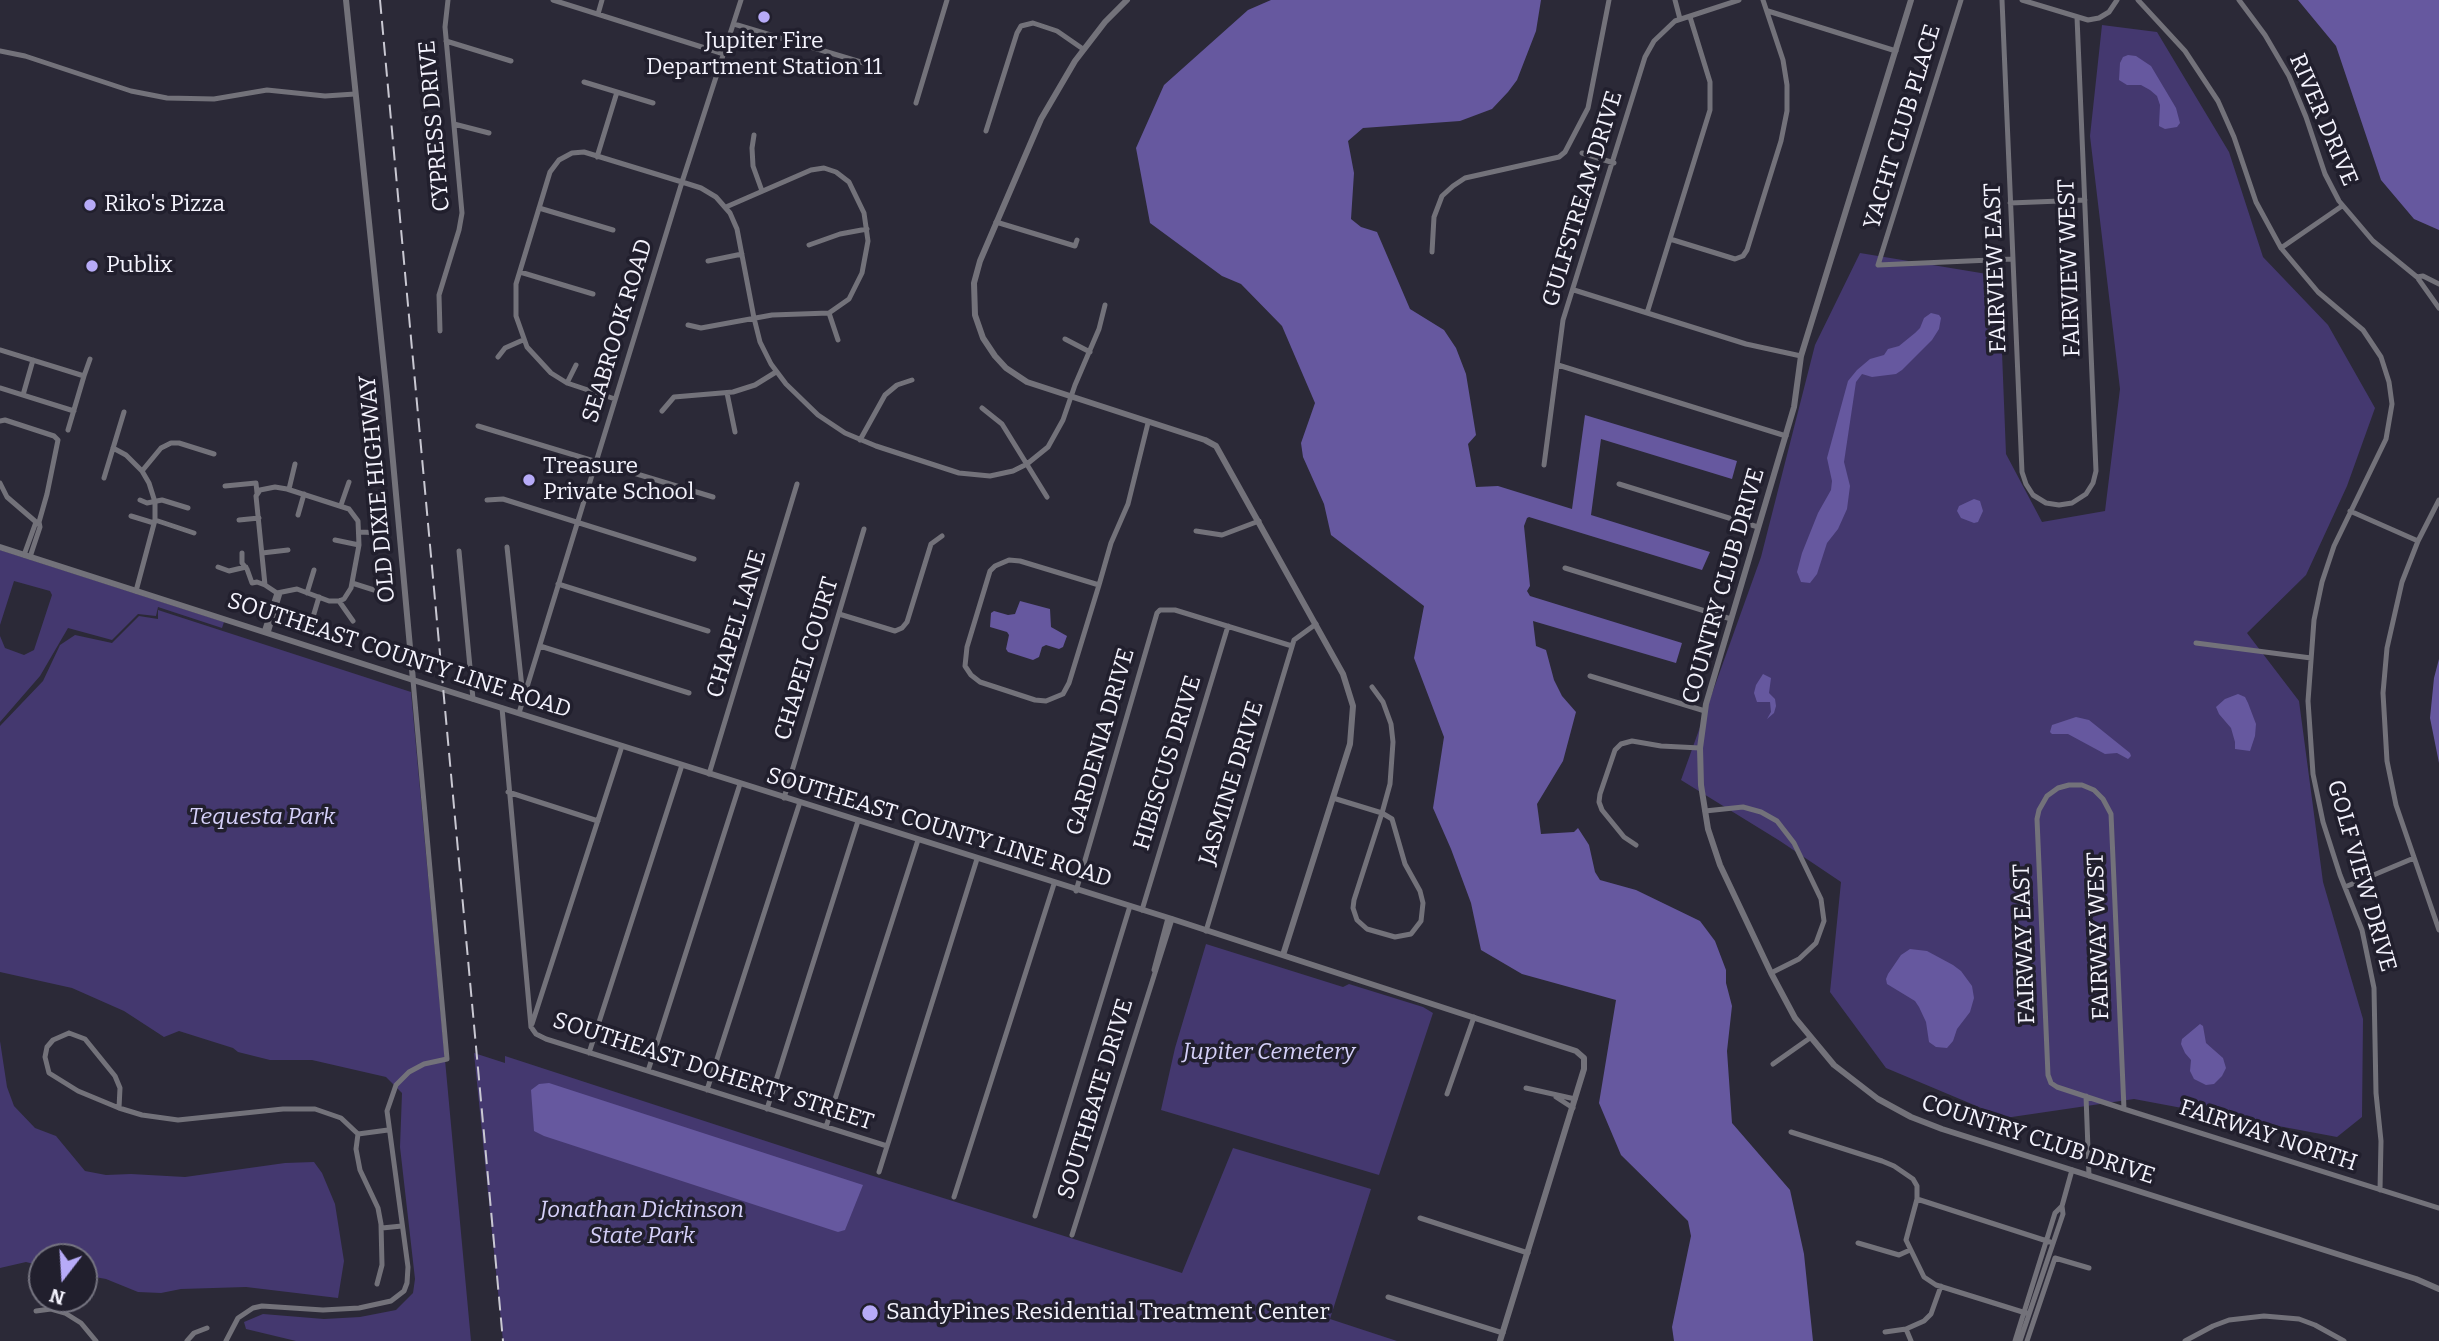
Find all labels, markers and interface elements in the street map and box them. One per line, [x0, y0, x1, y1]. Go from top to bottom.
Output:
marker: Jupiter Fire Department Station 11 [756, 9, 772, 25]
street label: YACHT CLUB PLACE [1859, 21, 1947, 233]
place label: Jupiter Fire Department Station 11 [646, 28, 882, 82]
street label: CYPRESS DRIVE [414, 39, 456, 213]
street label: RIVER DRIVE [2283, 50, 2363, 190]
street label: GULFSTREAM DRIVE [1537, 88, 1629, 310]
street label: FAIRVIEW WEST [2053, 179, 2087, 357]
street label: FAIRVIEW EAST [1979, 182, 2013, 354]
place label: Riko's Pizza [104, 191, 225, 219]
marker: Riko's Pizza [82, 197, 98, 213]
street label: SEABROOK ROAD [577, 236, 659, 426]
place label: Publix [106, 252, 173, 280]
marker: Publix [84, 258, 100, 274]
street label: OLD DIXIE HIGHWAY [354, 374, 402, 604]
place label: Treasure Private School [543, 453, 694, 507]
street label: COUNTRY CLUB DRIVE [1677, 465, 1771, 707]
marker: Treasure Private School [521, 472, 537, 488]
street label: CHAPEL LANE [701, 547, 773, 701]
street label: CHAPEL COURT [769, 574, 845, 744]
street label: SOUTHEAST COUNTY LINE ROAD [224, 587, 574, 725]
street label: GARDENIA DRIVE [1061, 645, 1141, 839]
street label: HIBISCUS DRIVE [1128, 672, 1208, 854]
street label: JASMINE DRIVE [1194, 698, 1270, 868]
street label: SOUTHEAST COUNTY LINE ROAD [763, 762, 1115, 894]
street label: GOLF VIEW DRIVE [2320, 777, 2402, 975]
park label: Tequesta Park [189, 804, 335, 832]
street label: FAIRWAY WEST [2082, 852, 2116, 1020]
street label: FAIRWAY EAST [2008, 863, 2042, 1025]
street label: SOUTHBATE DRIVE [1052, 995, 1140, 1203]
street label: SOUTHEAST DOHERTY STREET [549, 1007, 877, 1137]
park label: Jupiter Cemetery [1183, 1039, 1355, 1067]
street label: COUNTRY CLUB DRIVE [1918, 1089, 2158, 1191]
street label: FAIRWAY NORTH [2176, 1094, 2360, 1178]
park label: Jonathan Dickinson State Park [540, 1197, 744, 1251]
north arrow [28, 1243, 98, 1313]
text: N [47, 1284, 68, 1310]
place label: SandyPines Residential Treatment Center [886, 1299, 1330, 1327]
marker: SandyPines Residential Treatment Center [860, 1303, 880, 1323]

